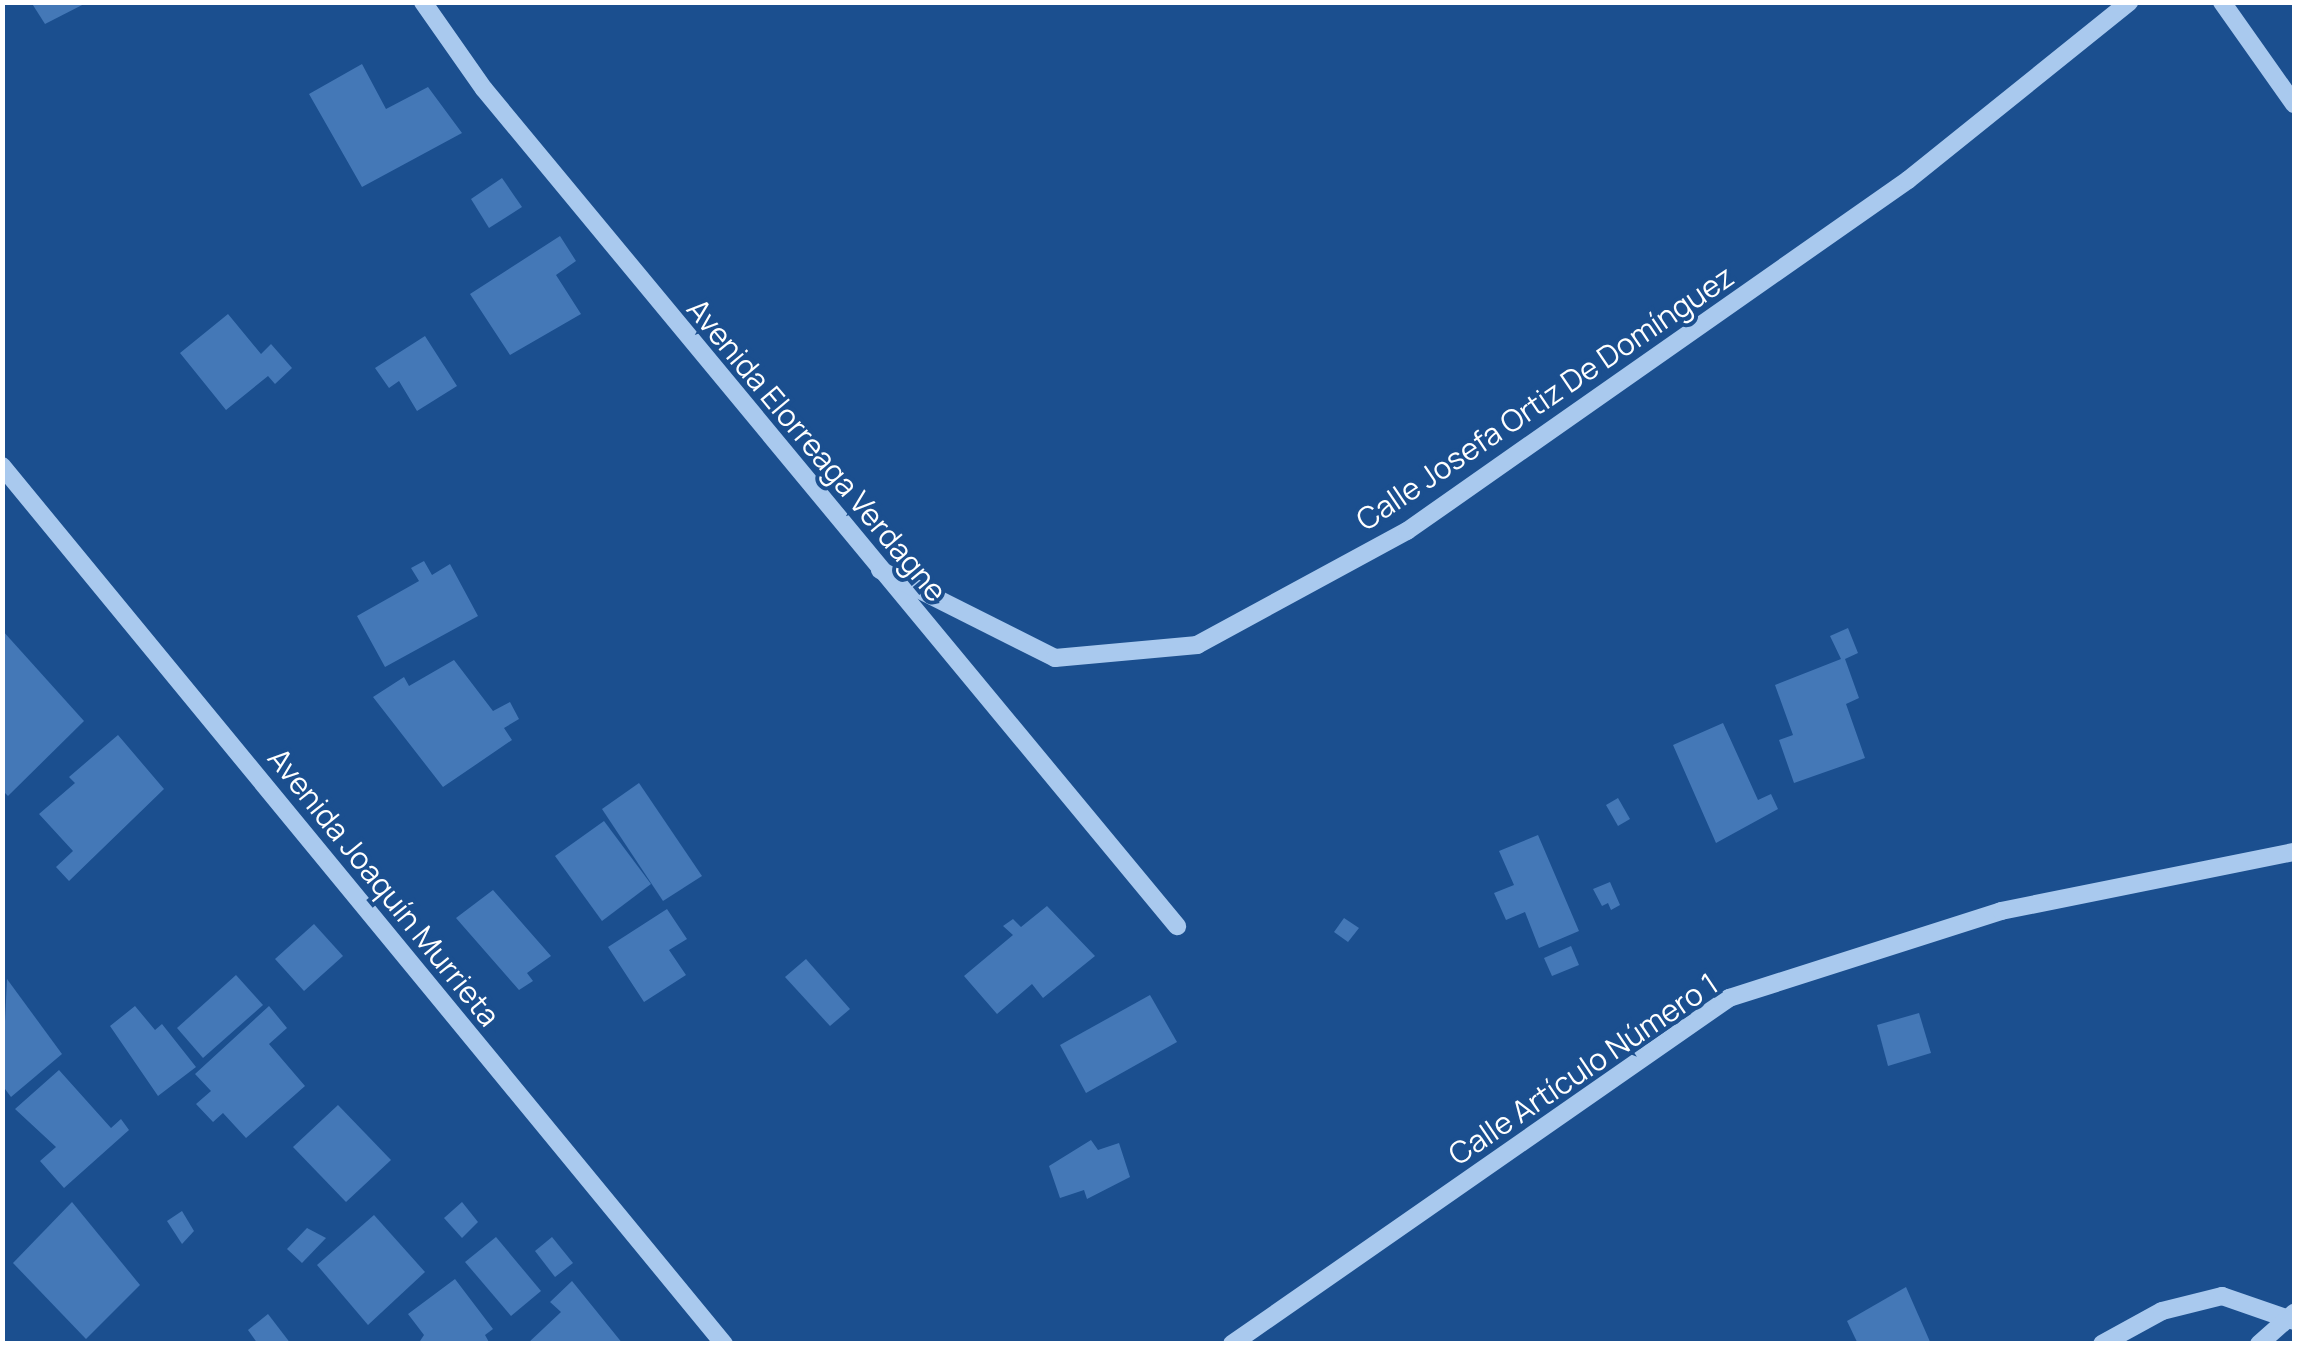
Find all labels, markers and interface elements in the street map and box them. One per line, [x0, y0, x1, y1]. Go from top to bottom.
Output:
street label: Calle Josefa Ortiz De Domínguez [1349, 258, 1741, 538]
street label: Avenida Elorreaga Verdagne [680, 291, 954, 609]
street label: Avenida Joaquín Murrieta [261, 741, 507, 1033]
street label: Calle Artículo Número 1 [1442, 965, 1724, 1173]

